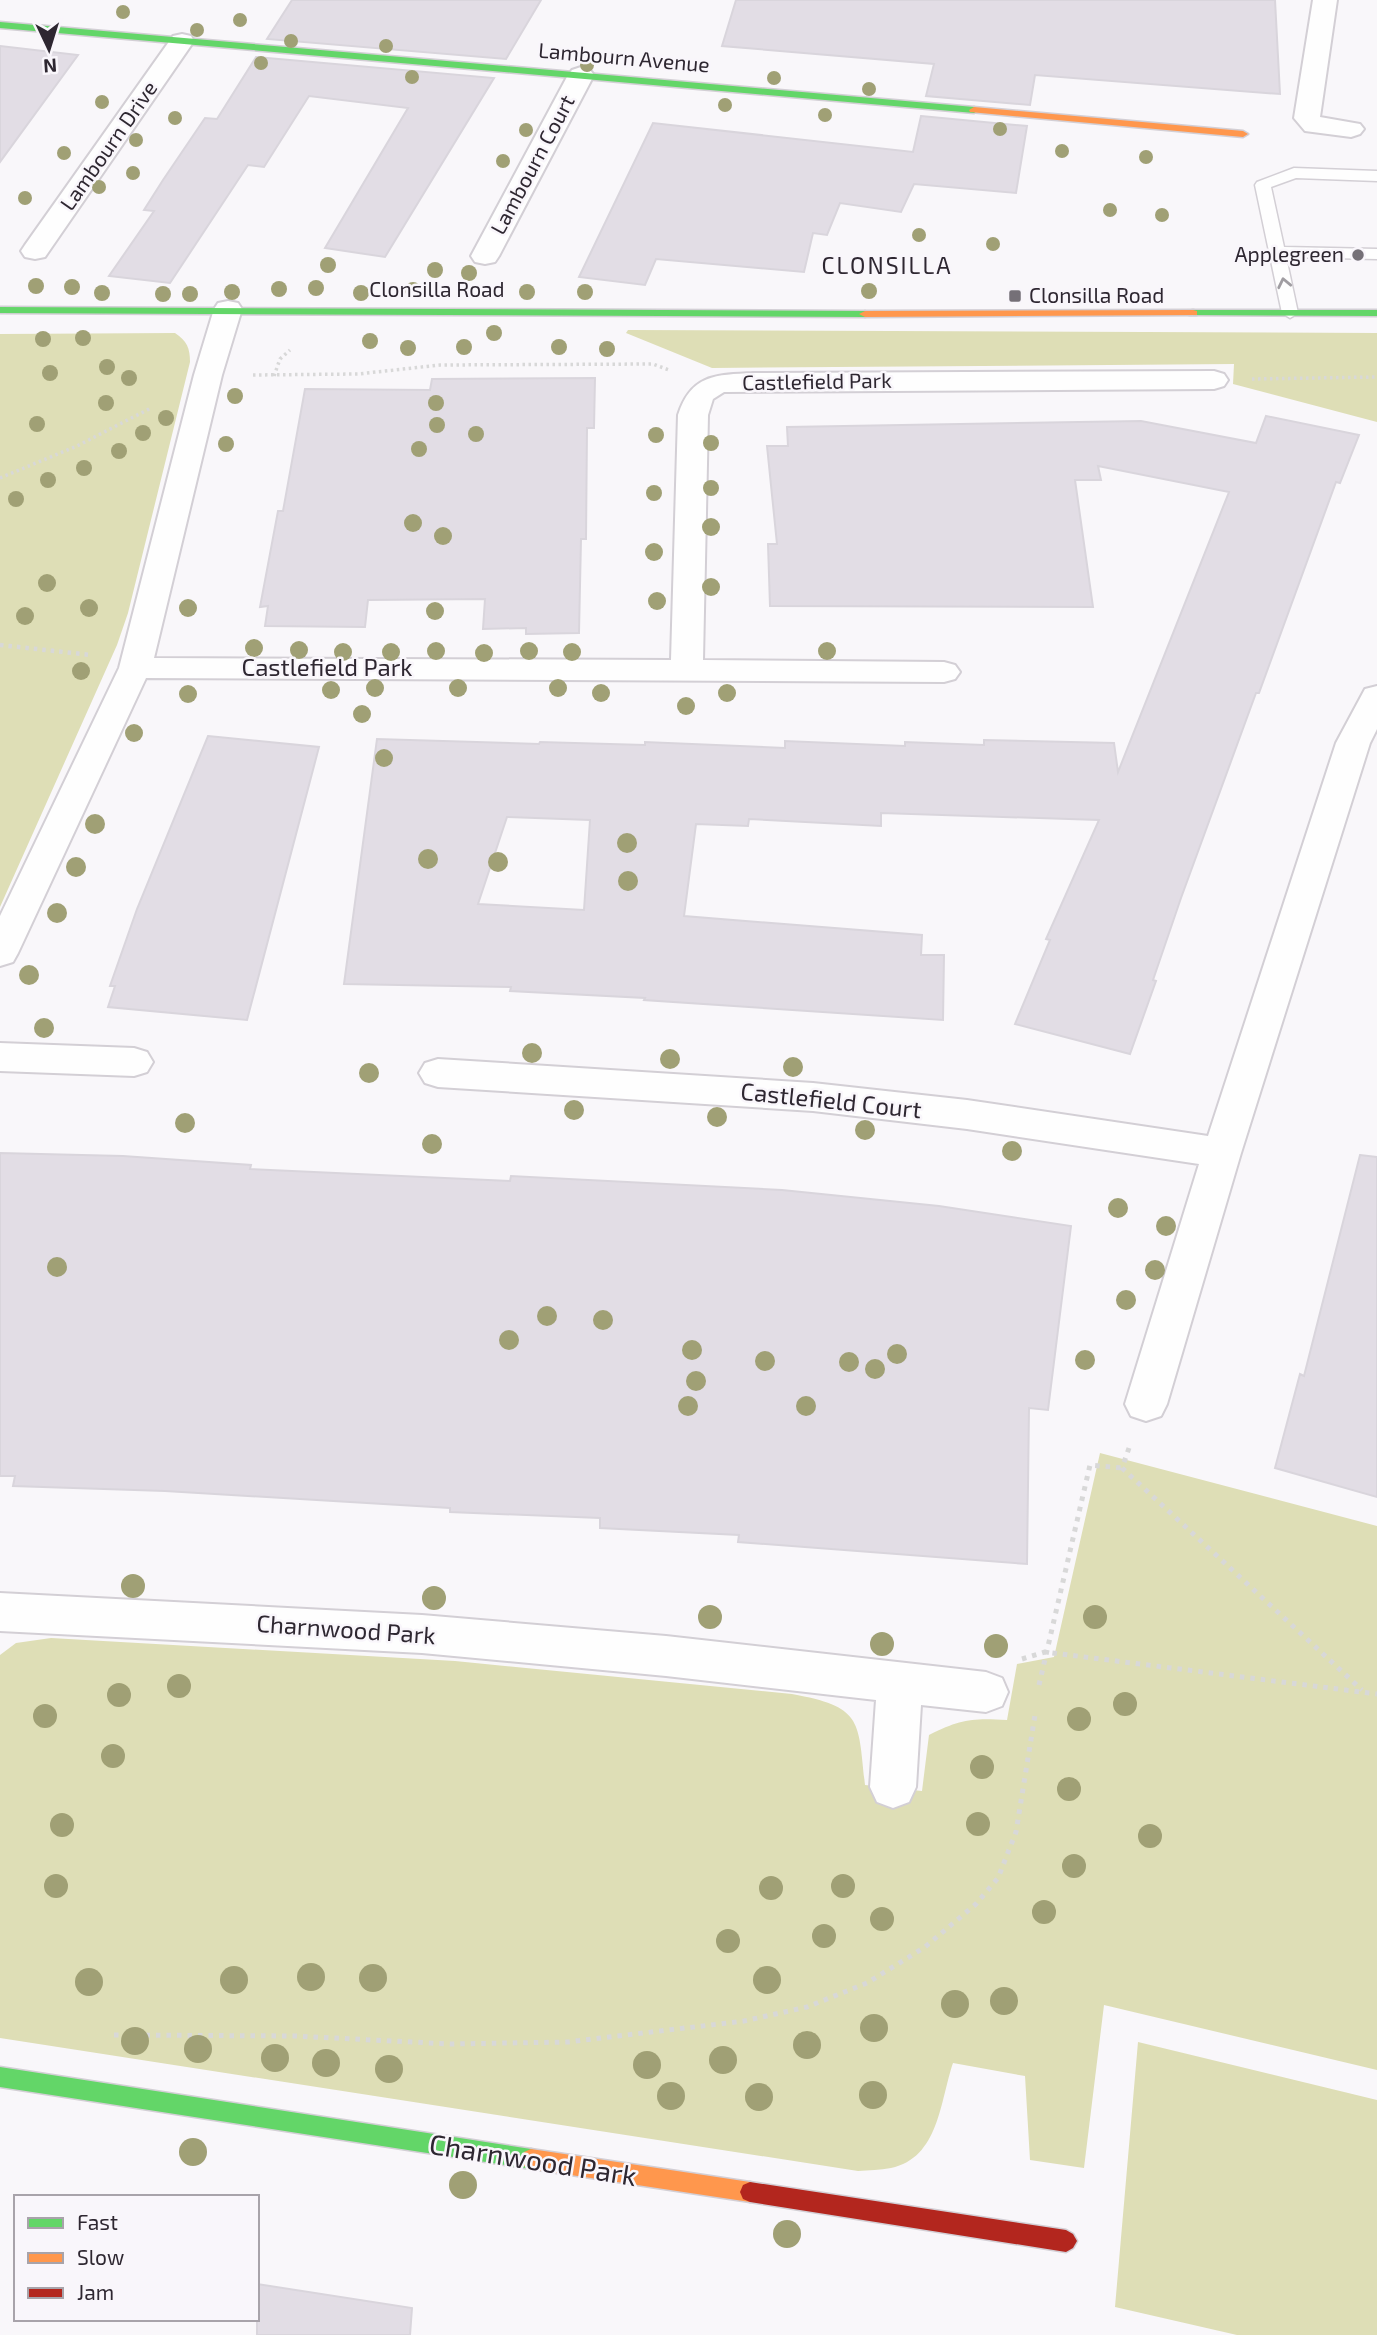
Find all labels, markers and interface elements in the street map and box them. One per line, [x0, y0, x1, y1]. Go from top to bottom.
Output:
north arrow [14, 14, 84, 84]
street label: Lambourn Avenue [537, 37, 711, 76]
text: N [43, 55, 58, 78]
street label: Lambourn Drive [54, 76, 162, 214]
street label: Lambourn Court [484, 90, 579, 238]
place label: Applegreen [1234, 241, 1344, 266]
marker: Applegreen [1350, 247, 1366, 263]
district label: CLONSILLA [821, 251, 953, 279]
street label: Clonsilla Road [369, 276, 505, 301]
one-way arrow [1277, 277, 1292, 289]
place label: Clonsilla Road [1029, 282, 1164, 307]
marker: Clonsilla Road [1007, 288, 1023, 304]
street label: Castlefield Park [742, 367, 892, 394]
street label: Castlefield Park [242, 652, 412, 681]
street label: Castlefield Court [739, 1076, 923, 1123]
street label: Charnwood Park [256, 1608, 437, 1649]
street label: Charnwood Park [427, 2126, 639, 2192]
legend [14, 2195, 259, 2321]
text: Fast [77, 2209, 118, 2234]
text: Slow [77, 2244, 124, 2269]
text: Jam [77, 2279, 114, 2304]

